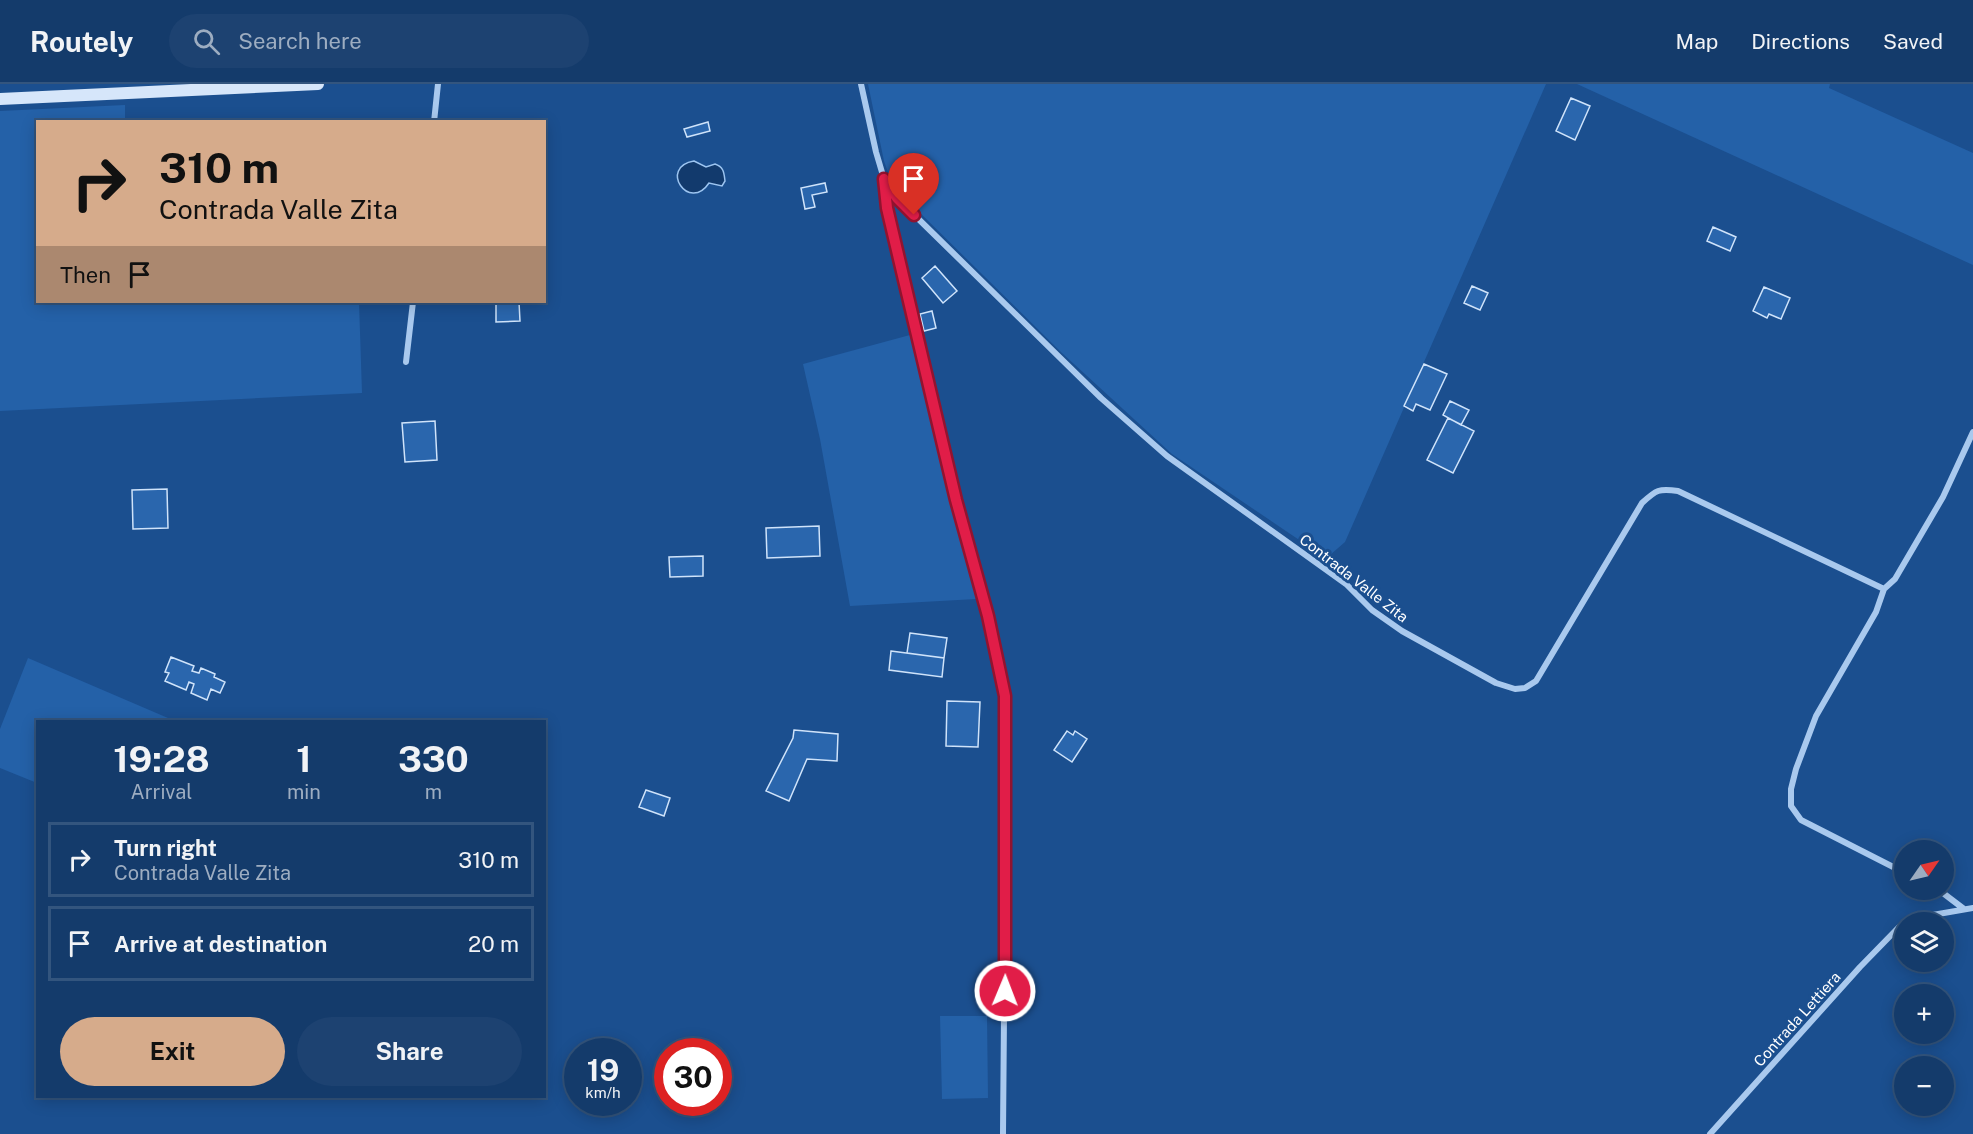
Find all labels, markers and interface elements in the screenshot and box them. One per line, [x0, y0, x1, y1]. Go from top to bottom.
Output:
search box [169, 14, 589, 68]
text: Routely [30, 25, 133, 58]
icon: search [190, 25, 223, 58]
text: Search here [238, 28, 362, 54]
text: Map [1676, 29, 1718, 54]
text: Directions [1751, 29, 1850, 54]
text: Saved [1883, 29, 1943, 54]
text: 310 m [159, 143, 279, 192]
icon: right [60, 144, 138, 222]
pin [888, 153, 939, 215]
icon: arrive [897, 162, 930, 195]
text: Contrada Valle Zita [159, 193, 398, 225]
icon: arrive [123, 258, 156, 291]
text: Then [60, 262, 111, 288]
street label: Contrada Valle Zita [1296, 530, 1412, 626]
text: 19:28 [113, 738, 210, 780]
text: 1 [296, 738, 312, 780]
text: 330 [398, 738, 469, 780]
text: Arrival [131, 780, 192, 804]
text: min [287, 780, 321, 804]
text: m [425, 780, 442, 804]
text: Turn right [114, 835, 217, 861]
north arrow [1894, 840, 1954, 900]
map controls [1894, 840, 1954, 1116]
icon: right [63, 843, 96, 876]
text: 310 m [458, 847, 519, 873]
text: Contrada Valle Zita [114, 861, 291, 885]
button: layers [1894, 912, 1954, 972]
icon: arrive [63, 927, 96, 960]
text: Arrive at destination [114, 931, 327, 957]
text: 20 m [468, 931, 519, 957]
position arrow [973, 959, 1037, 1023]
street label: Contrada Lettiera [1750, 968, 1844, 1070]
button: + [1894, 984, 1954, 1044]
button: Exit [60, 1017, 285, 1086]
button: Share [297, 1017, 522, 1086]
speed limit sign: 30 [654, 1038, 732, 1116]
text: 19 [587, 1052, 619, 1088]
button: − [1894, 1056, 1954, 1116]
text: km/h [585, 1084, 621, 1101]

